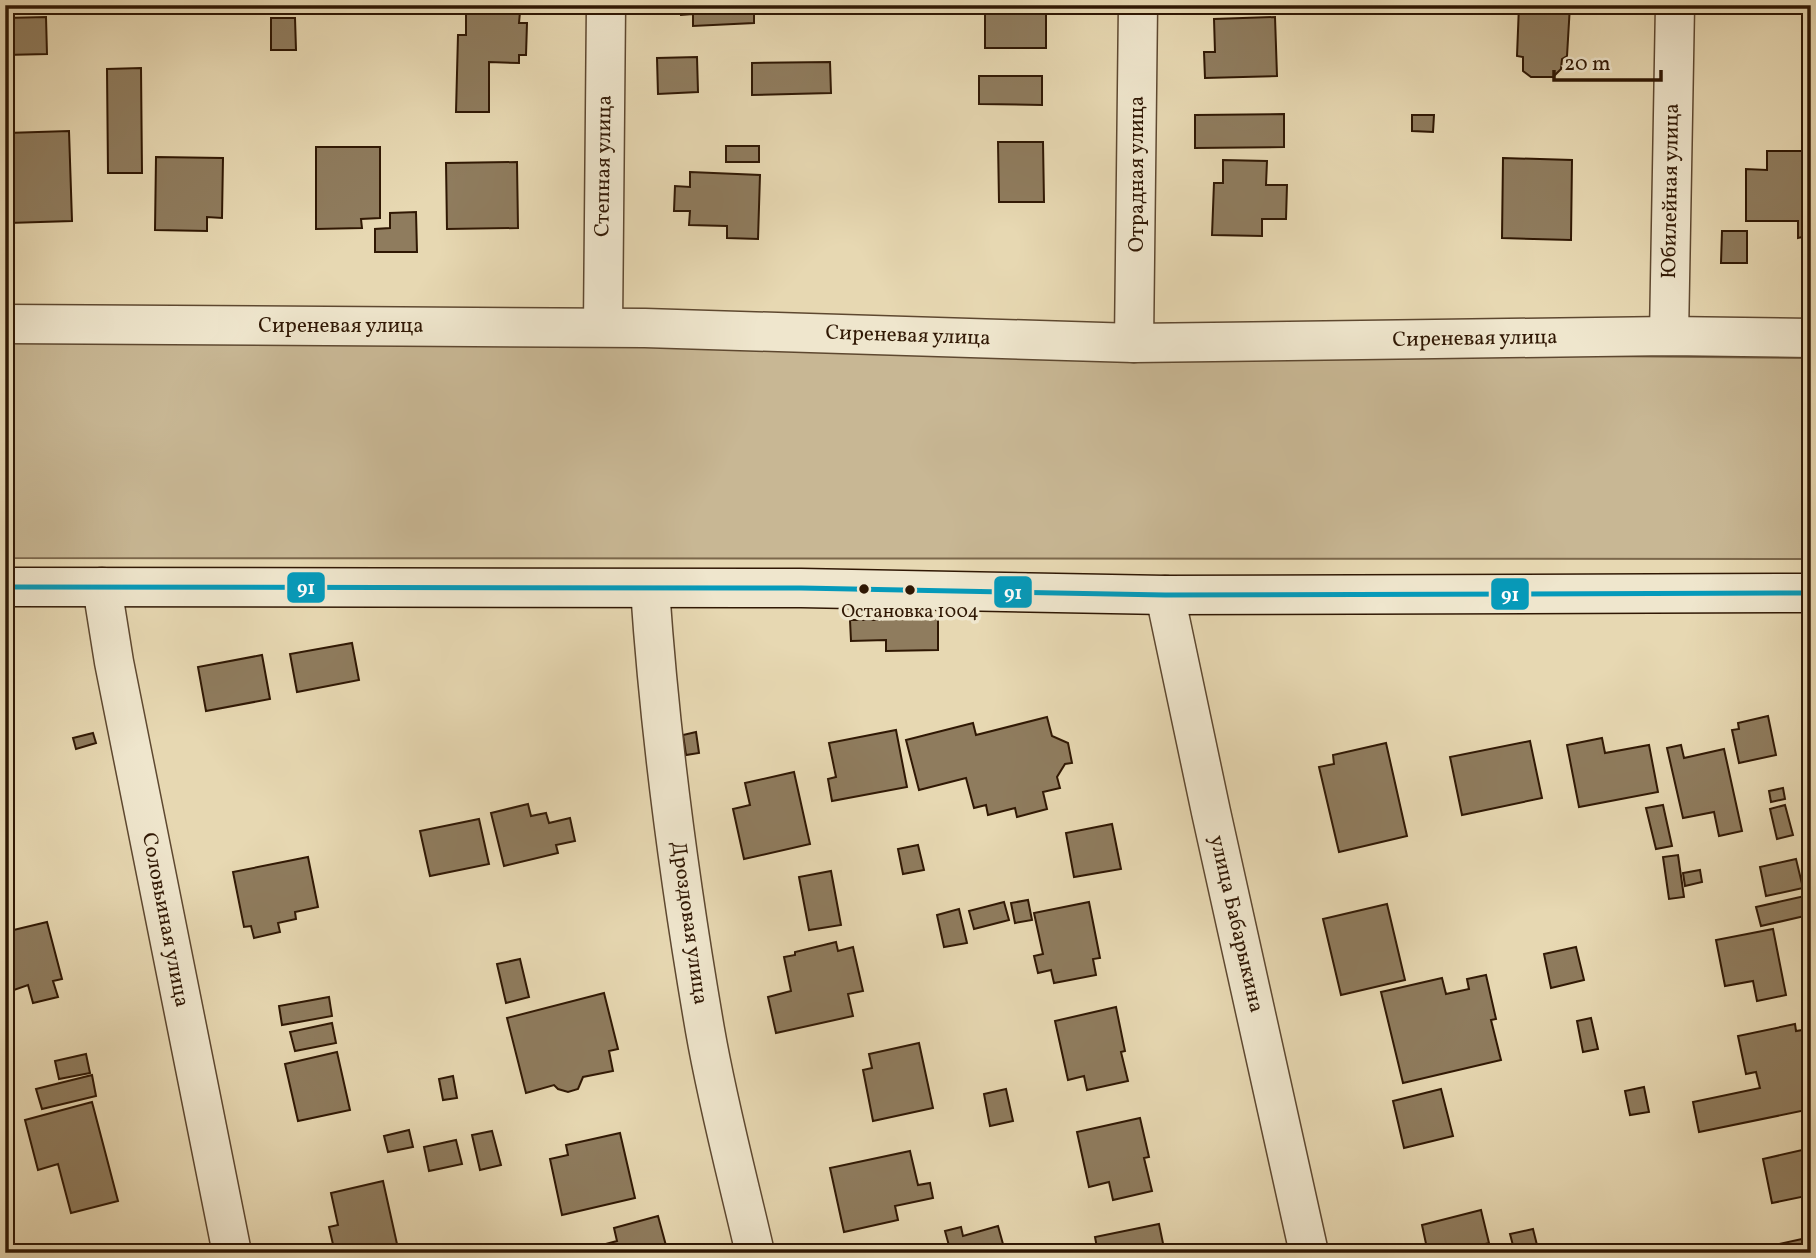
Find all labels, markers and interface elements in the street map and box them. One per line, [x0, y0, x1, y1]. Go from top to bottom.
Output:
scale bar [1554, 38, 1660, 82]
text: 20 m [1564, 50, 1610, 79]
street label: Степная улица [588, 95, 620, 237]
street label: Отрадная улица [1123, 96, 1152, 252]
street label: Юбилейная улица [1655, 103, 1687, 279]
street label: Сиреневая улица [258, 312, 424, 341]
street label: Сиреневая улица [825, 319, 991, 353]
street label: Сиреневая улица [1392, 323, 1558, 355]
line badge: 91 [286, 571, 326, 604]
line badge: 91 [993, 575, 1033, 609]
text: 91 [297, 576, 315, 602]
line badge: 91 [1490, 577, 1530, 611]
text: 91 [1004, 581, 1022, 607]
unlabelled marker [857, 582, 871, 596]
marker: Остановка 1004 [903, 583, 917, 597]
text: 91 [1501, 583, 1519, 609]
place label: Остановка 1004 [841, 599, 979, 625]
street label: Соловьиная улица [134, 830, 196, 1010]
street label: улица Бабарыкина [1202, 833, 1270, 1015]
street label: Дроздовая улица [663, 839, 715, 1007]

